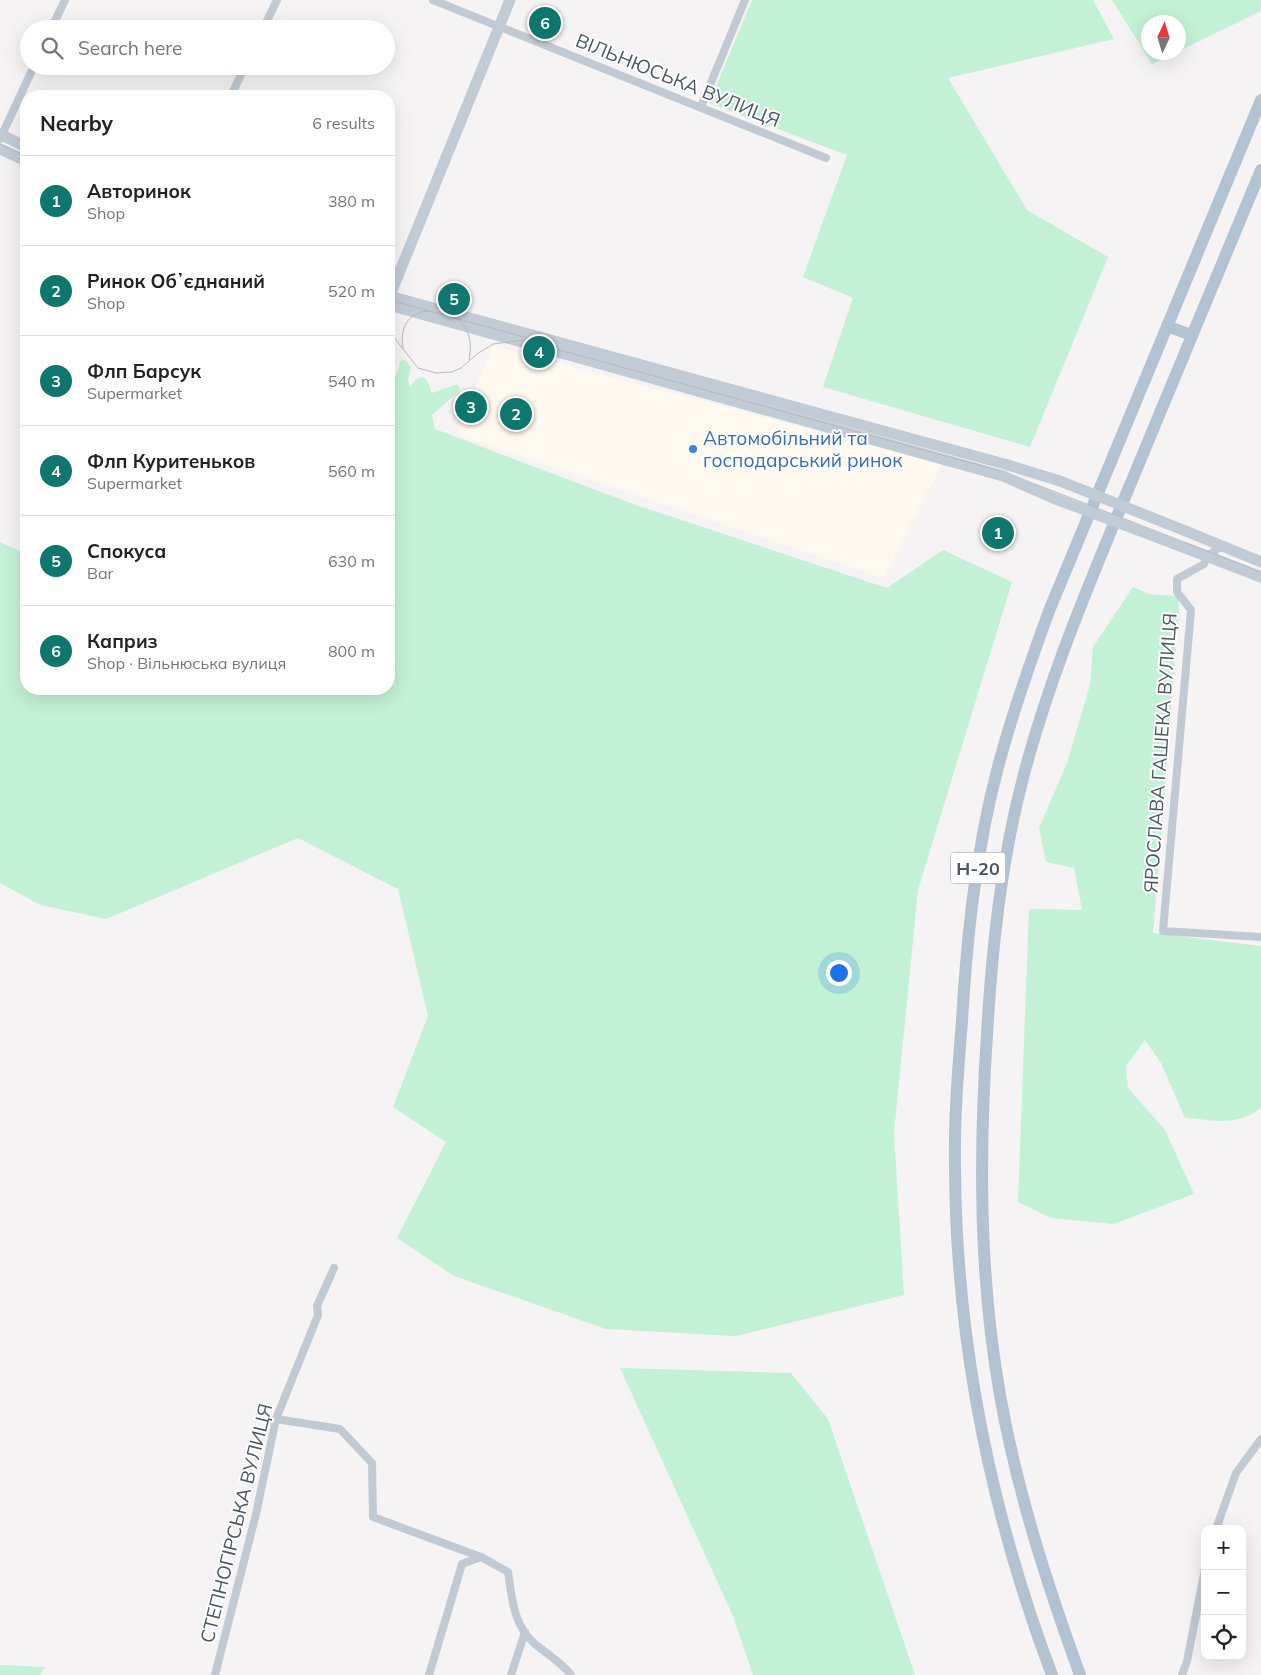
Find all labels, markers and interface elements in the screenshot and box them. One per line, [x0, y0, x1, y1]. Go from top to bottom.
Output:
pin: 6 [529, 4, 561, 42]
north arrow [1141, 15, 1186, 60]
search box [20, 20, 395, 75]
street label: ВІЛЬНЮСЬКА ВУЛИЦЯ [572, 28, 784, 132]
icon: search [38, 34, 66, 62]
text: Search here [78, 36, 182, 60]
text: Nearby [40, 110, 113, 136]
text: 6 results [312, 113, 375, 133]
text: Авторинок [87, 179, 191, 203]
text: 1 [51, 191, 61, 211]
text: 380 m [328, 191, 375, 211]
text: Shop [87, 203, 125, 223]
text: Ринок Обʼєднаний [87, 269, 265, 293]
pin: 5 [438, 280, 470, 318]
text: 2 [51, 281, 61, 301]
text: 520 m [328, 281, 375, 301]
text: Shop [87, 293, 125, 313]
pin: 4 [523, 333, 555, 371]
text: Флп Барсук [87, 359, 201, 383]
text: 3 [51, 371, 61, 391]
text: 540 m [328, 371, 375, 391]
text: Supermarket [87, 383, 182, 403]
pin: 3 [455, 388, 487, 426]
pin: 2 [500, 395, 532, 433]
place label: Автомобільний та господарський ринок [703, 426, 903, 472]
marker: Автомобільний та господарський ринок [687, 443, 699, 455]
text: Флп Куритеньков [87, 449, 255, 473]
text: 4 [51, 461, 61, 481]
text: 560 m [328, 461, 375, 481]
text: Supermarket [87, 473, 182, 493]
pin: 1 [982, 514, 1014, 552]
text: Спокуса [87, 539, 166, 563]
text: 5 [51, 551, 61, 571]
text: 630 m [328, 551, 375, 571]
text: Bar [87, 563, 113, 583]
street label: ЯРОСЛАВА ГАШЕКА ВУЛИЦЯ [1138, 612, 1182, 894]
text: Каприз [87, 629, 158, 653]
text: 6 [51, 641, 61, 661]
text: 800 m [328, 641, 375, 661]
text: Shop · Вільнюська вулиця [87, 653, 286, 673]
road number: Н-20 [950, 852, 1006, 884]
your location [826, 960, 852, 986]
street label: СТЕПНОГІРСЬКА ВУЛИЦЯ [195, 1401, 277, 1645]
map controls [1201, 1525, 1246, 1660]
button: + [1201, 1525, 1246, 1570]
button: − [1201, 1570, 1246, 1615]
button: locate [1201, 1615, 1246, 1660]

